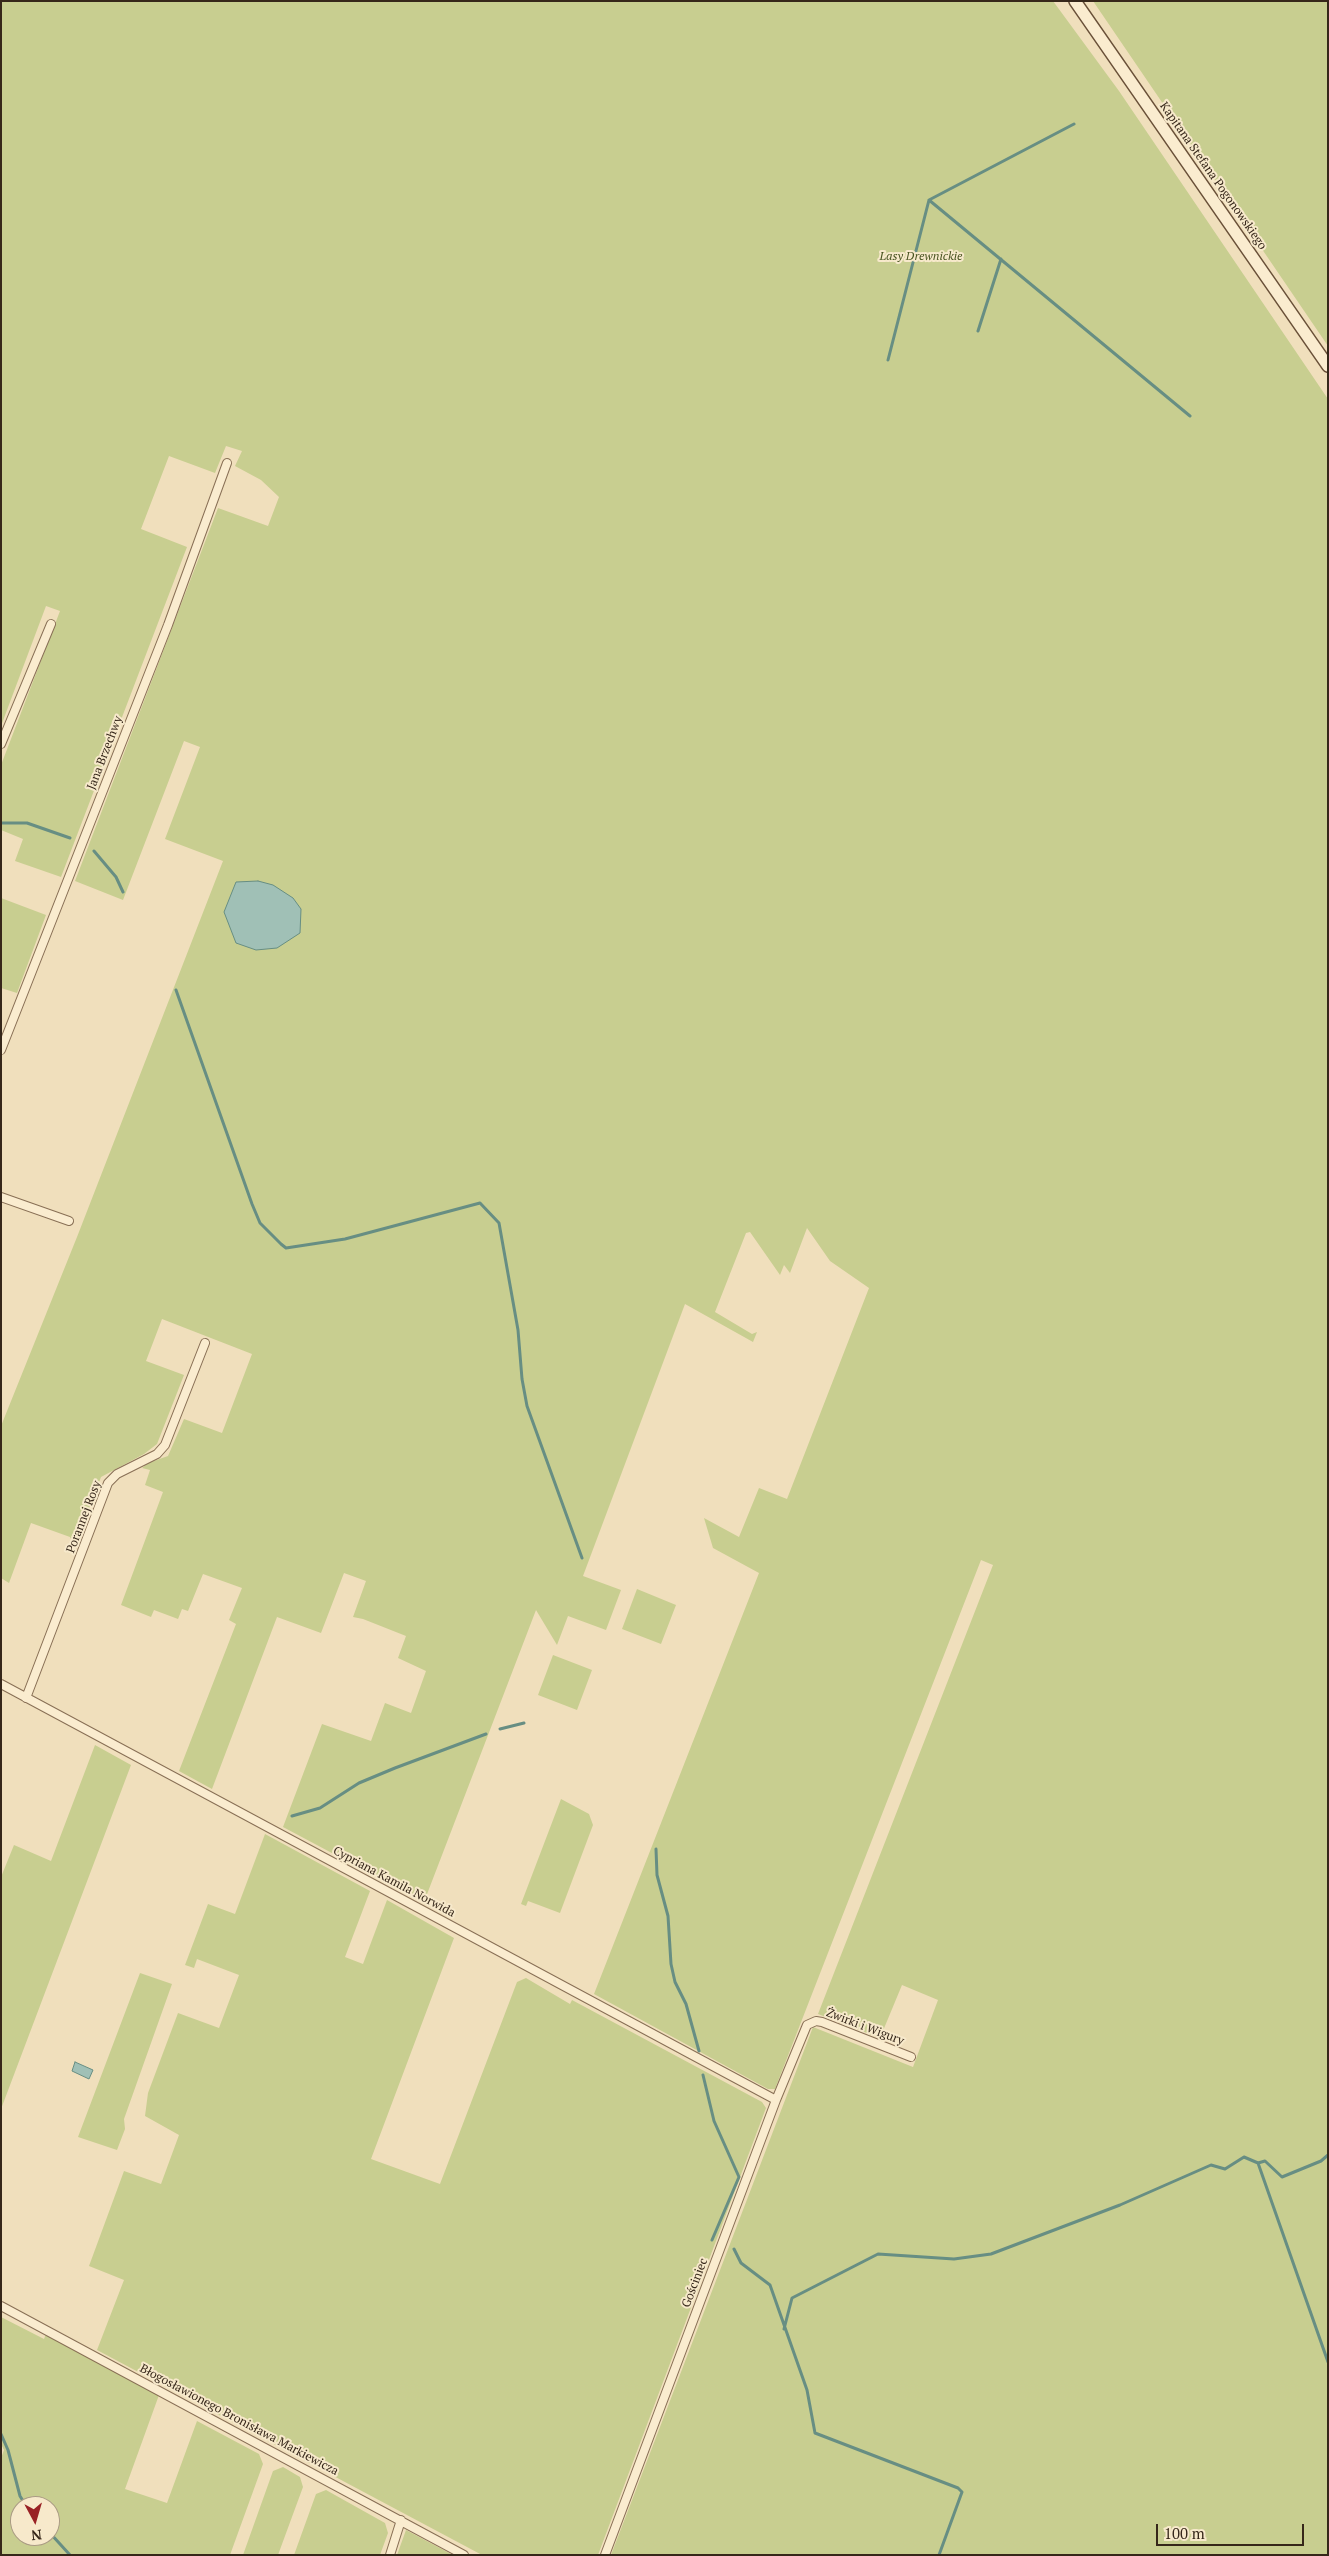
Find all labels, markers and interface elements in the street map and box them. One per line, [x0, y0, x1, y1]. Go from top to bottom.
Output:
street label: Kapitana Stefana Pogonowskiego [1156, 99, 1270, 253]
park label: Lasy Drewnickie [880, 250, 962, 264]
street label: Jana Brzechwy [84, 714, 126, 792]
street label: Porannej Rosy [64, 1479, 104, 1555]
street label: Cypriana Kamila Norwida [330, 1844, 458, 1920]
street label: Żwirki i Wigury [824, 2006, 906, 2048]
street label: Gościniec [679, 2256, 711, 2310]
street label: Błogosławionego Bronisława Markiewicza [137, 2361, 341, 2479]
north arrow [10, 2496, 60, 2546]
scale bar [1159, 2514, 1306, 2546]
text: 100 m [1164, 2523, 1205, 2543]
text: N [30, 2525, 43, 2545]

